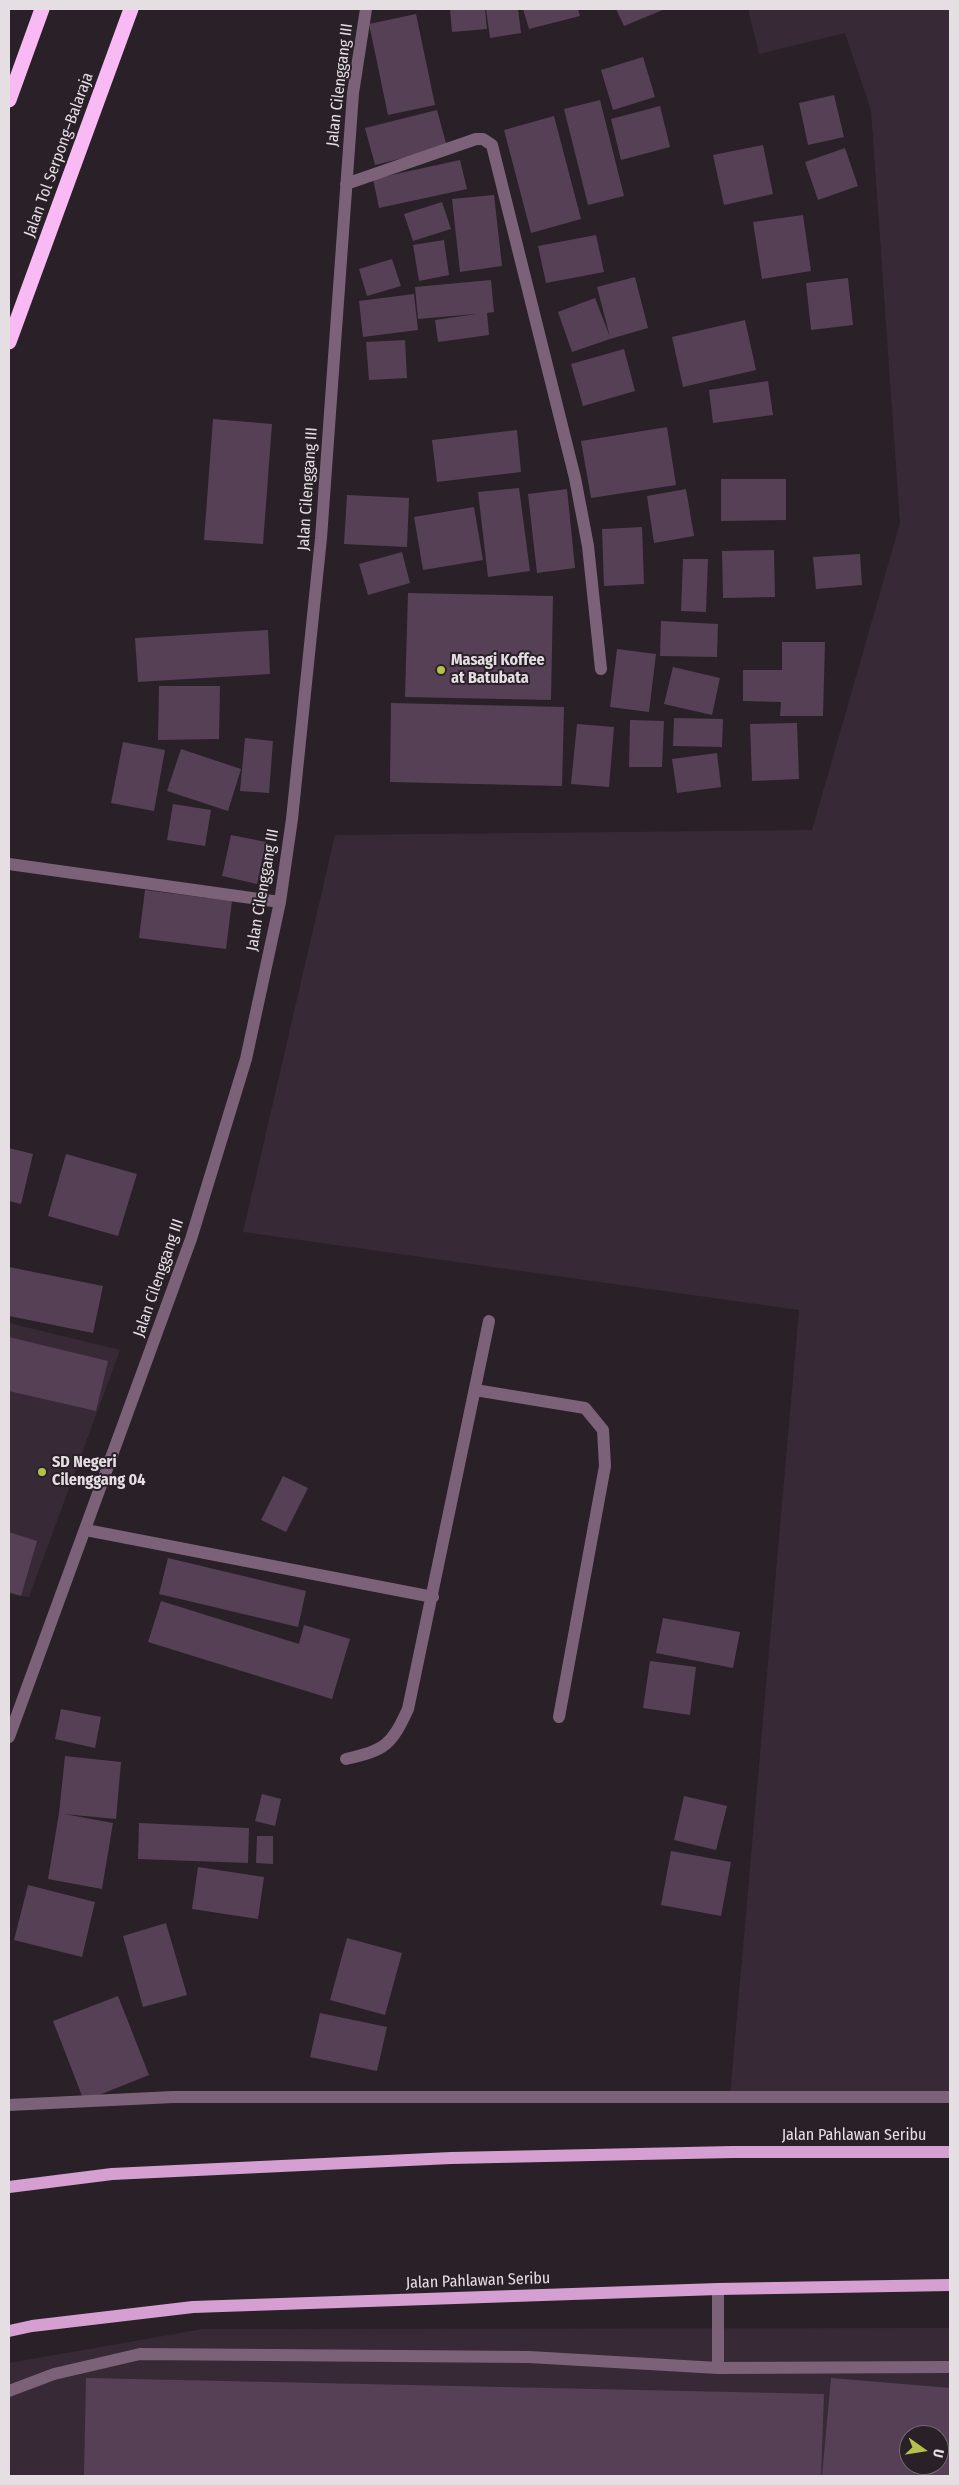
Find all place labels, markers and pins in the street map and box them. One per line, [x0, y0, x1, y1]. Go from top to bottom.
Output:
place label: Masagi Koffee at Batubata [451, 651, 545, 689]
marker: Masagi Koffee at Batubata [435, 664, 447, 676]
place label: SD Negeri Cilenggang 04 [52, 1453, 145, 1491]
marker: SD Negeri Cilenggang 04 [36, 1466, 48, 1478]

